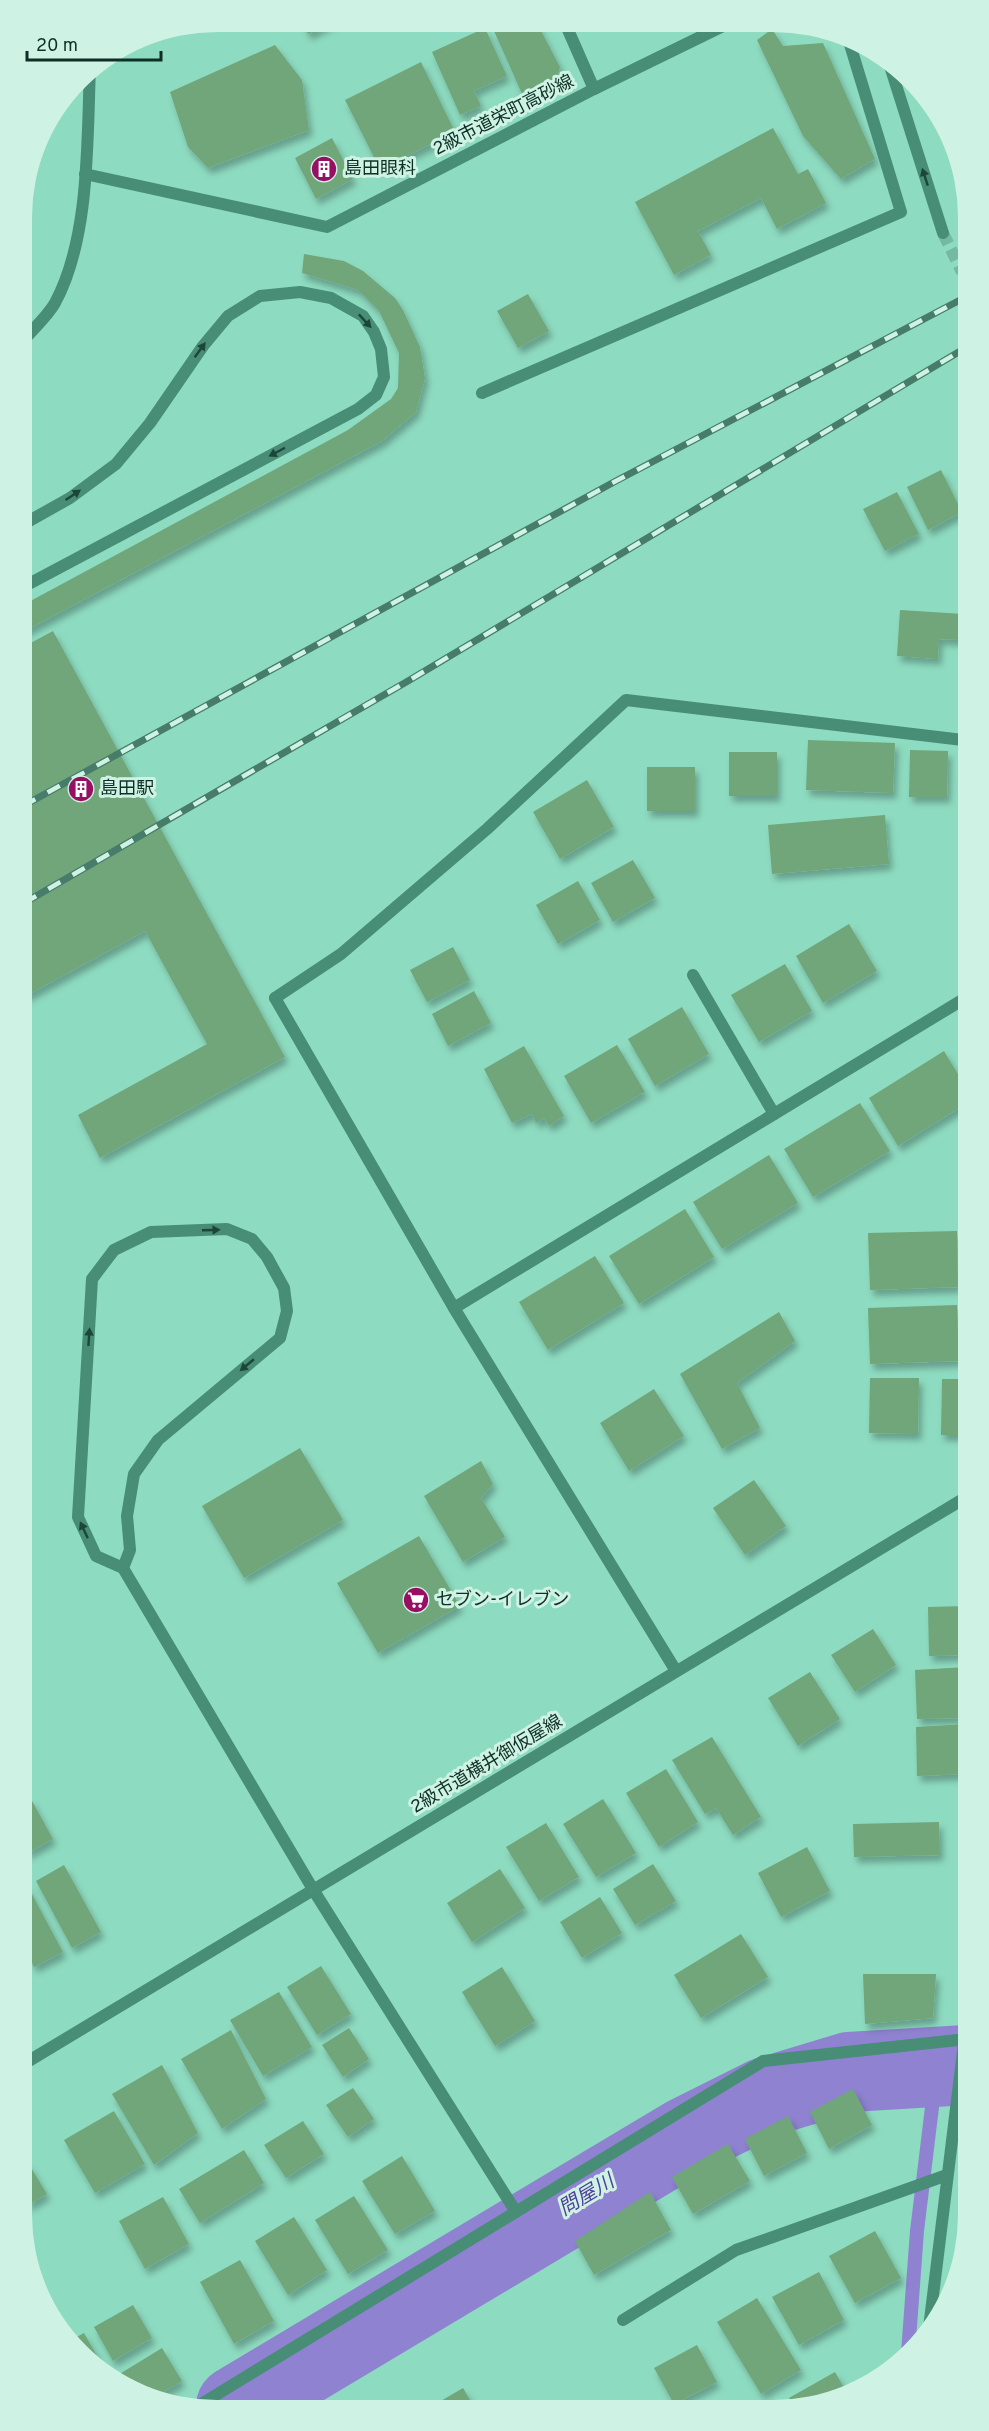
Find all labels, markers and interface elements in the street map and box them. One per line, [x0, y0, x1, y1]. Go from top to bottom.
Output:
scale bar [27, 24, 160, 62]
text: 20 m [36, 35, 78, 58]
street label: 2級市道栄町高砂線 [430, 71, 578, 161]
building icon: 島田眼科 [309, 154, 339, 184]
place label: 島田眼科 [344, 158, 416, 181]
one-way arrow [920, 168, 929, 186]
one-way arrow [358, 313, 372, 328]
one-way arrow [194, 343, 206, 359]
one-way arrow [269, 447, 286, 457]
one-way arrow [65, 490, 81, 501]
building icon: 島田駅 [66, 774, 96, 804]
place label: 島田駅 [100, 778, 154, 801]
one-way arrow [202, 1225, 221, 1234]
one-way arrow [84, 1327, 94, 1346]
one-way arrow [240, 1358, 255, 1371]
one-way arrow [79, 1522, 88, 1539]
supermarket icon: セブン-イレブン [401, 1585, 431, 1615]
place label: セブン-イレブン [436, 1589, 569, 1612]
street label: 2級市道横井御仮屋線 [407, 1711, 567, 1819]
water label: 問屋川 [555, 2168, 621, 2223]

